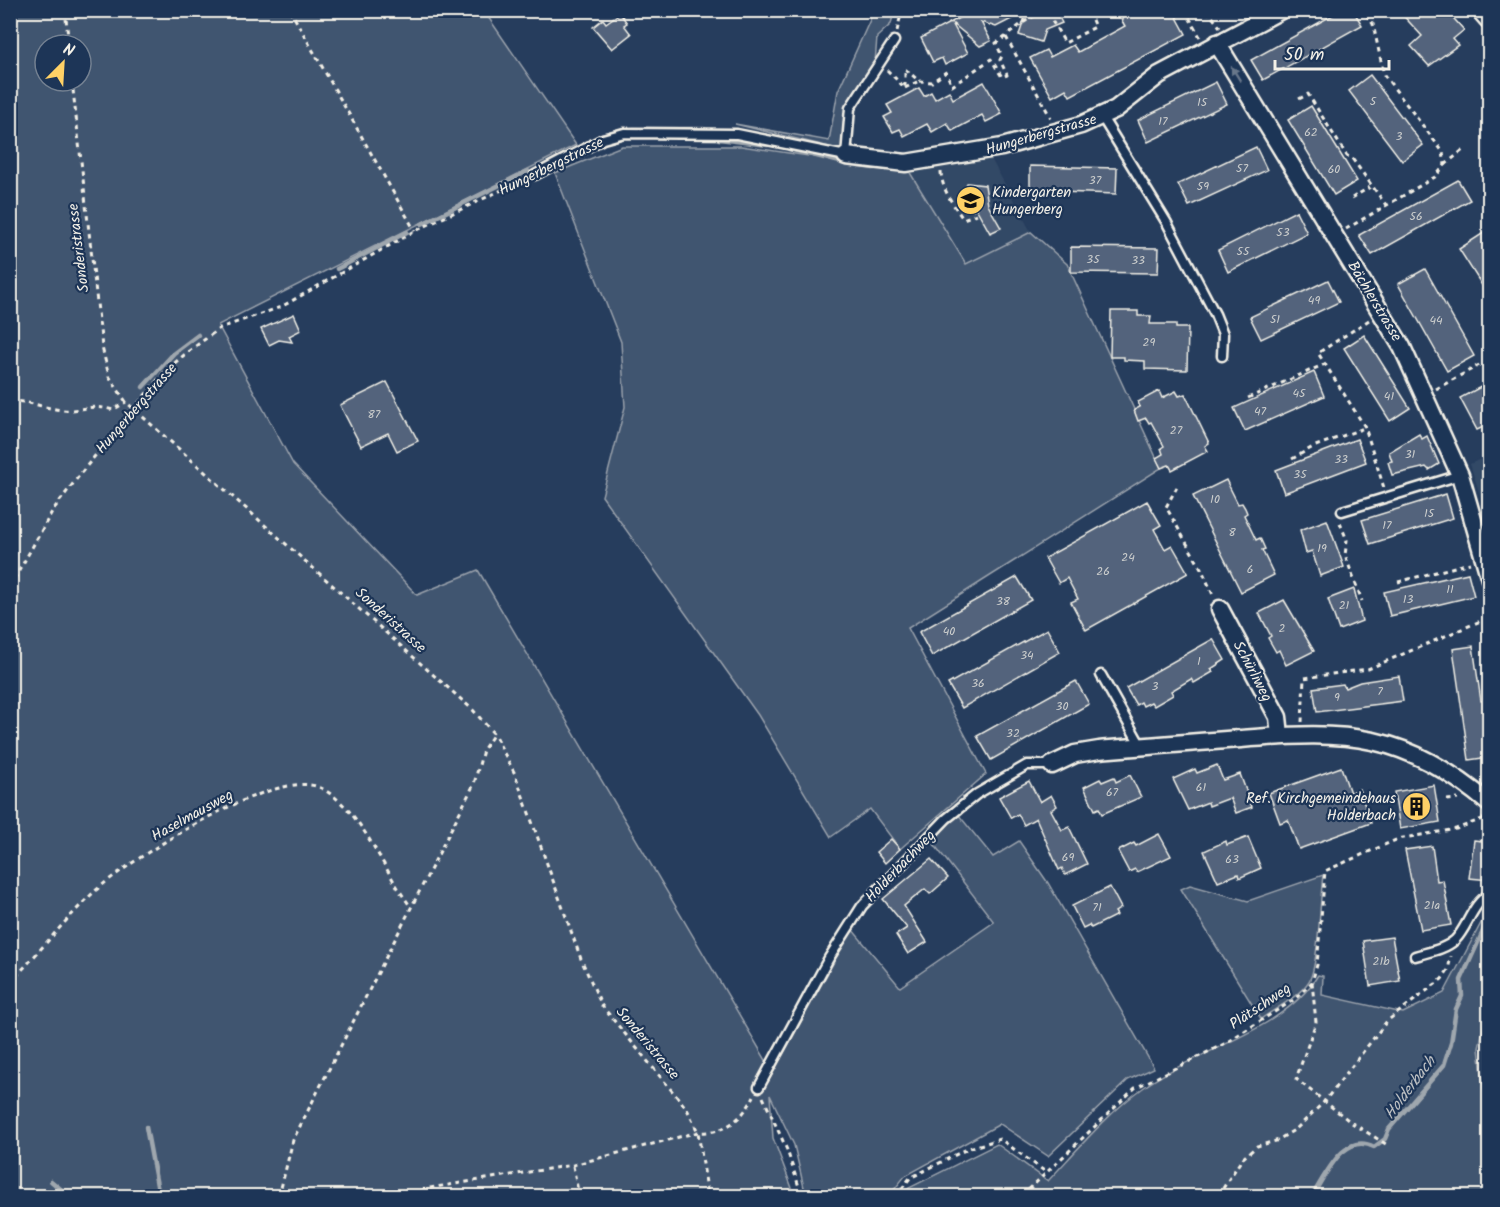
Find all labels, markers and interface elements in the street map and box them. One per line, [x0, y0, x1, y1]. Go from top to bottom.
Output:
north arrow [33, 33, 93, 93]
scale bar [1275, 33, 1389, 71]
text: N [59, 37, 78, 64]
text: 50 m [1284, 41, 1324, 70]
one-way arrow [1231, 66, 1242, 83]
house number: 5 [1370, 92, 1378, 111]
house number: 15 [1197, 93, 1209, 112]
street label: Hungerbergstrasse [983, 108, 1100, 162]
house number: 17 [1158, 112, 1168, 131]
house number: 62 [1304, 123, 1318, 142]
house number: 3 [1396, 127, 1403, 146]
street label: Hungerbergstrasse [495, 131, 608, 203]
house number: 57 [1236, 159, 1248, 178]
house number: 60 [1328, 160, 1340, 179]
house number: 37 [1089, 171, 1102, 190]
house number: 59 [1197, 177, 1209, 196]
place label: Kindergarten Hungerberg [992, 181, 1071, 222]
school or university icon: Kindergarten Hungerberg [955, 185, 987, 217]
street label: Sonderistrasse [62, 202, 96, 294]
house number: 56 [1409, 207, 1423, 226]
house number: 53 [1276, 223, 1290, 242]
house number: 55 [1237, 242, 1251, 261]
house number: 35 [1086, 250, 1101, 269]
house number: 33 [1131, 251, 1145, 270]
street label: Bächlerstrasse [1341, 257, 1408, 347]
house number: 49 [1308, 291, 1320, 310]
house number: 51 [1270, 310, 1280, 329]
house number: 44 [1429, 311, 1443, 330]
house number: 29 [1143, 333, 1156, 352]
street label: Hungerbergstrasse [90, 357, 184, 460]
house number: 45 [1292, 384, 1307, 403]
house number: 41 [1384, 387, 1394, 406]
house number: 47 [1254, 402, 1267, 421]
house number: 87 [368, 405, 381, 424]
house number: 27 [1170, 421, 1183, 440]
house number: 31 [1405, 445, 1416, 464]
house number: 33 [1334, 450, 1348, 469]
house number: 35 [1293, 465, 1308, 484]
house number: 10 [1210, 490, 1220, 509]
house number: 15 [1424, 504, 1436, 523]
house number: 17 [1382, 516, 1392, 535]
house number: 8 [1228, 523, 1236, 542]
house number: 19 [1317, 539, 1327, 558]
house number: 24 [1121, 548, 1135, 567]
house number: 6 [1247, 560, 1253, 579]
house number: 26 [1096, 562, 1110, 581]
house number: 11 [1446, 580, 1454, 599]
street label: Sonderistrasse [349, 582, 432, 660]
house number: 13 [1403, 590, 1413, 609]
house number: 38 [996, 592, 1011, 611]
house number: 21 [1339, 596, 1350, 615]
house number: 2 [1279, 619, 1286, 638]
house number: 40 [943, 622, 955, 641]
street label: Schürliweg [1226, 637, 1278, 706]
house number: 34 [1020, 646, 1034, 665]
house number: 1 [1197, 652, 1201, 671]
house number: 36 [971, 674, 985, 693]
house number: 3 [1152, 677, 1159, 696]
house number: 7 [1377, 682, 1383, 701]
house number: 9 [1334, 688, 1340, 707]
house number: 30 [1056, 697, 1068, 716]
house number: 32 [1006, 724, 1020, 743]
house number: 61 [1196, 778, 1206, 797]
street label: Haselmausweg [147, 783, 238, 848]
house number: 67 [1106, 783, 1119, 802]
place label: Ref. Kirchgemeindehaus Holderbach [1246, 787, 1397, 828]
building icon: Ref. Kirchgemeindehaus Holderbach [1401, 791, 1433, 823]
street label: Holderbachweg [860, 825, 942, 909]
house number: 69 [1062, 848, 1074, 867]
house number: 63 [1225, 850, 1239, 869]
house number: 21a [1424, 896, 1441, 915]
house number: 71 [1092, 898, 1102, 917]
house number: 21b [1372, 952, 1390, 971]
street label: Plätschweg [1225, 977, 1296, 1036]
street label: Sonderistrasse [609, 1002, 685, 1086]
water label: Holderbach [1378, 1050, 1443, 1125]

